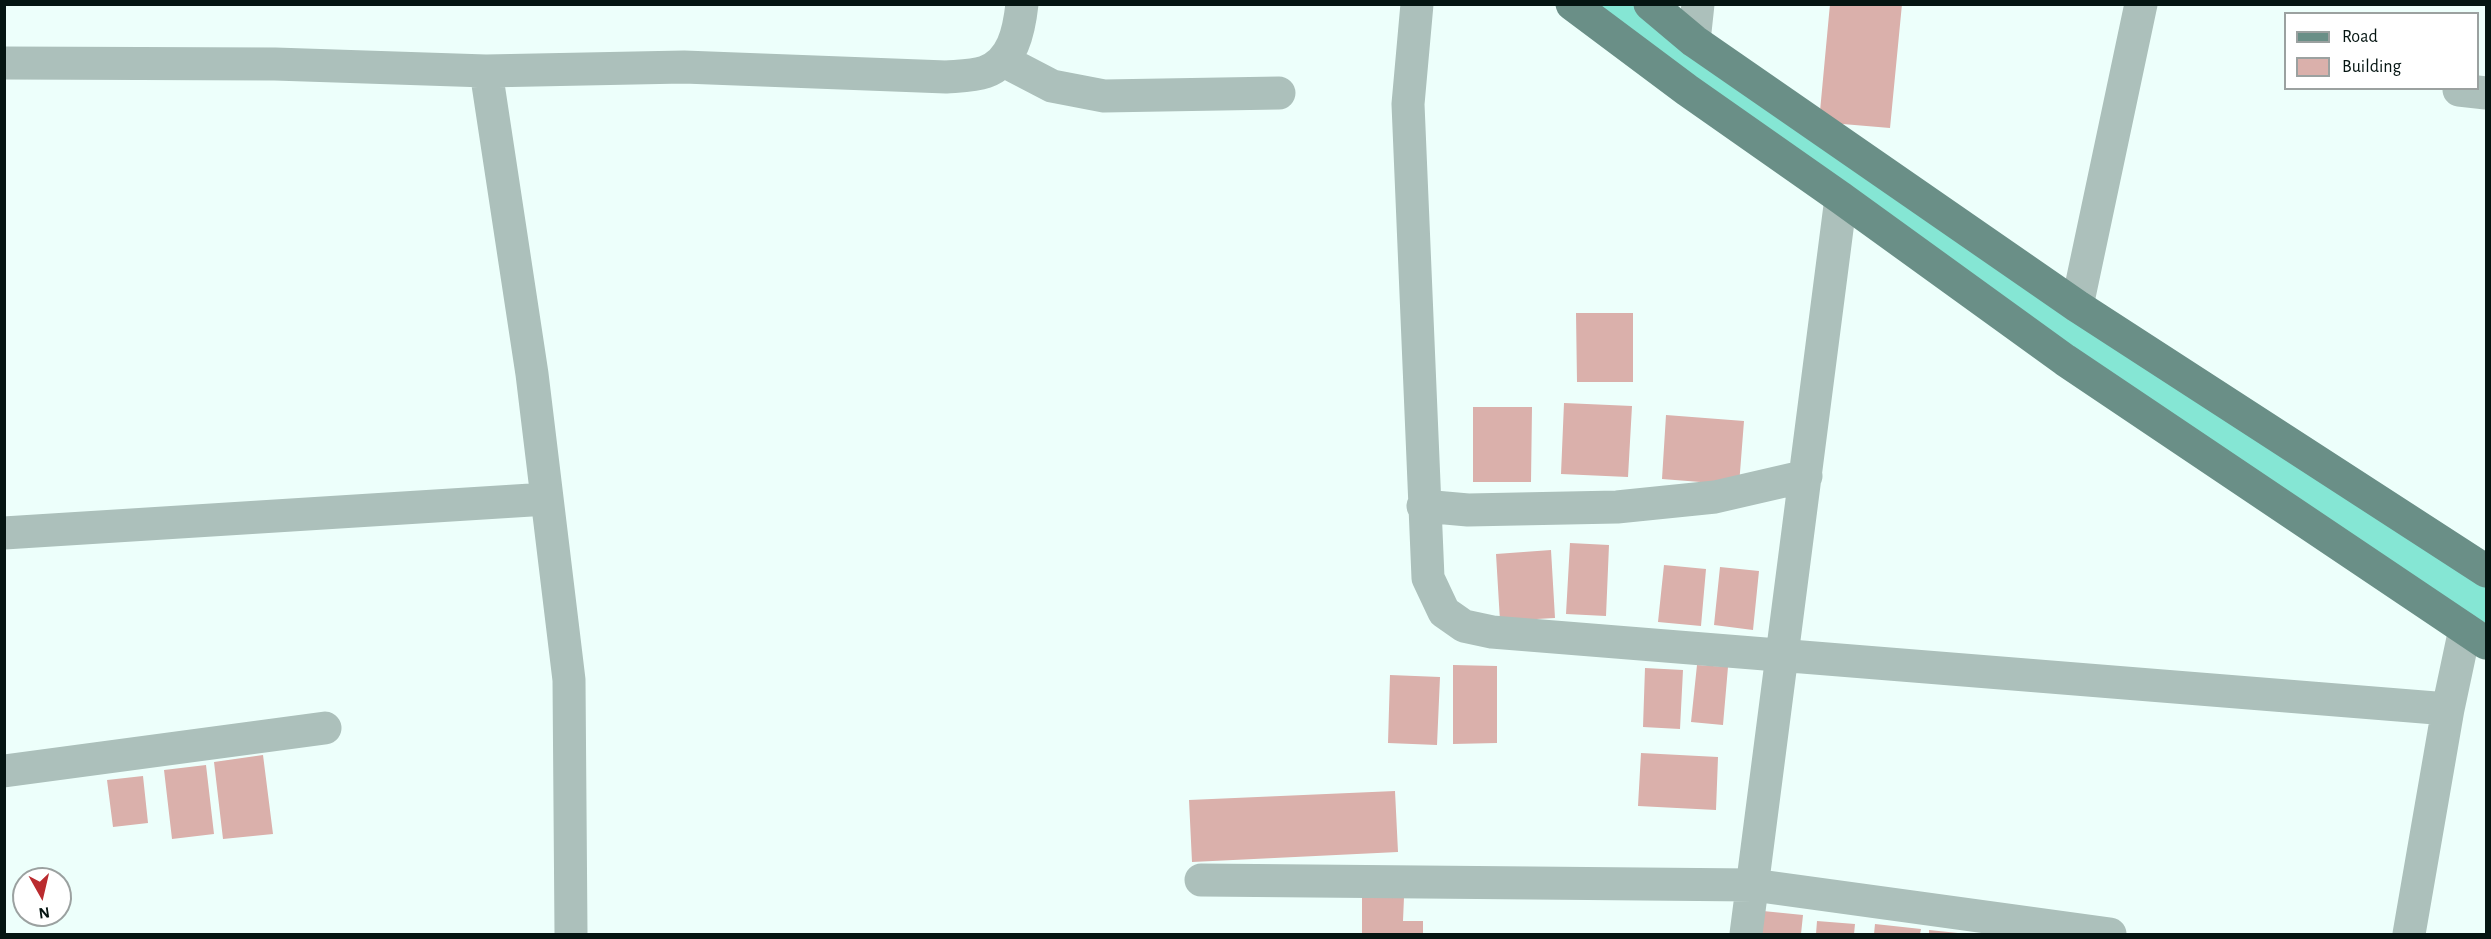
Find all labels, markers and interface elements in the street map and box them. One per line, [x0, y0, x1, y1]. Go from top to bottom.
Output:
legend [2284, 12, 2479, 90]
text: Road [2342, 28, 2378, 46]
text: Building [2342, 58, 2401, 76]
north arrow [12, 867, 72, 927]
text: N [38, 904, 51, 922]

